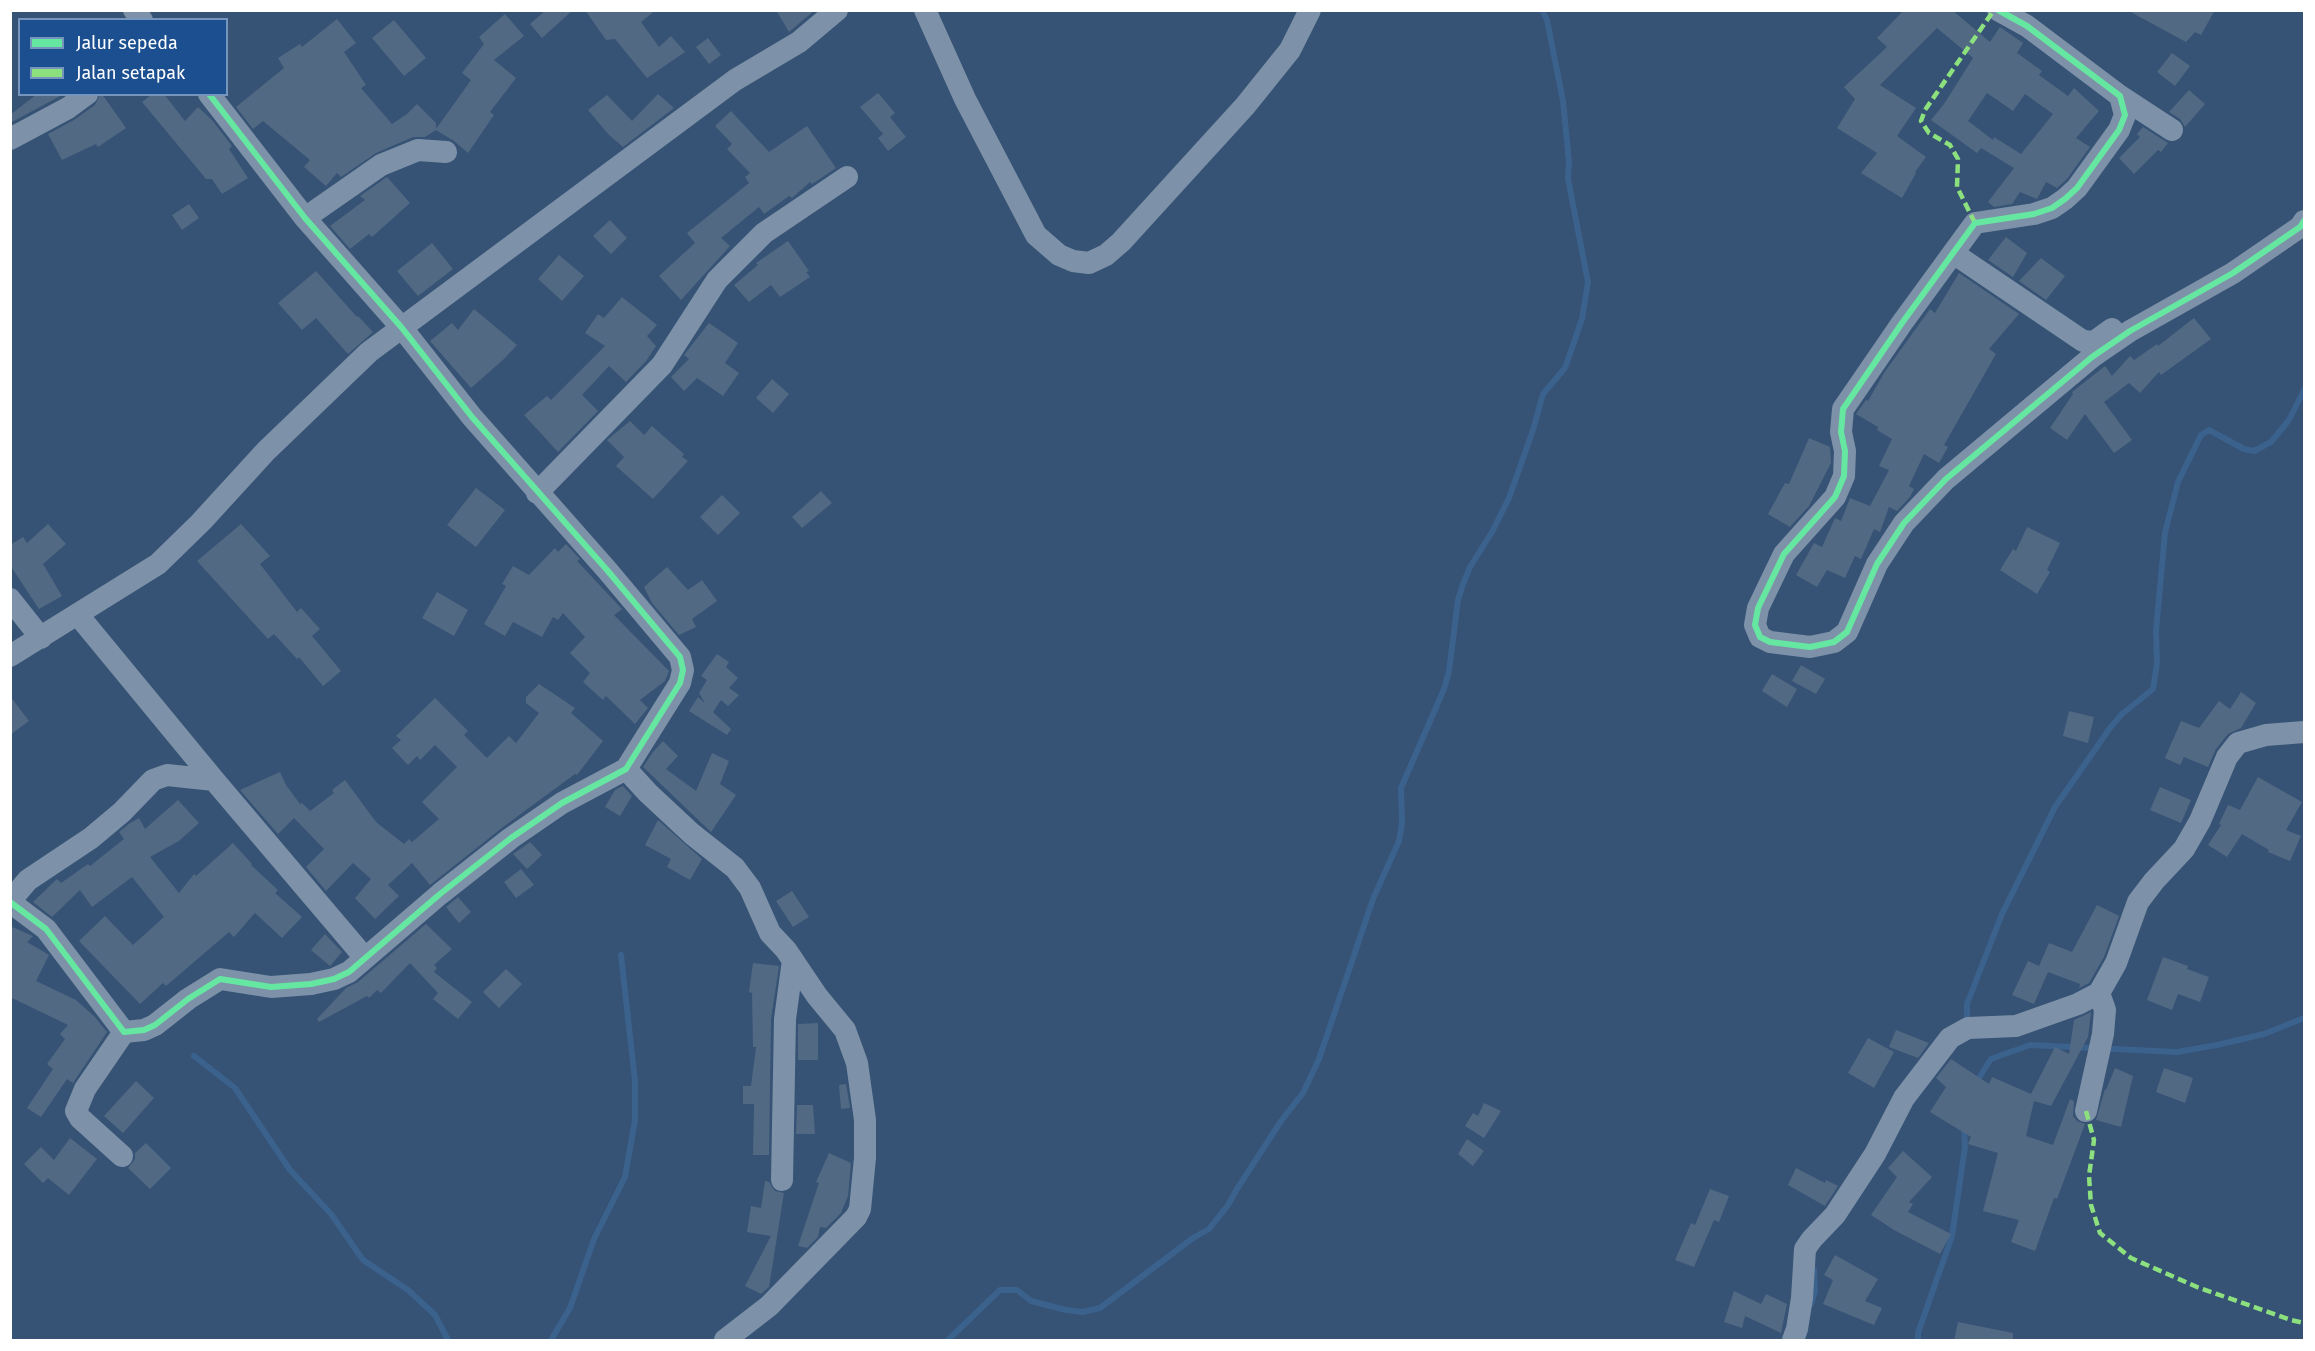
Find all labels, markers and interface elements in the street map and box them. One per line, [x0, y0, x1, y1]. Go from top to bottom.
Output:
legend [18, 18, 228, 96]
text: Jalur sepeda [76, 32, 178, 54]
text: Jalan setapak [76, 62, 185, 84]

